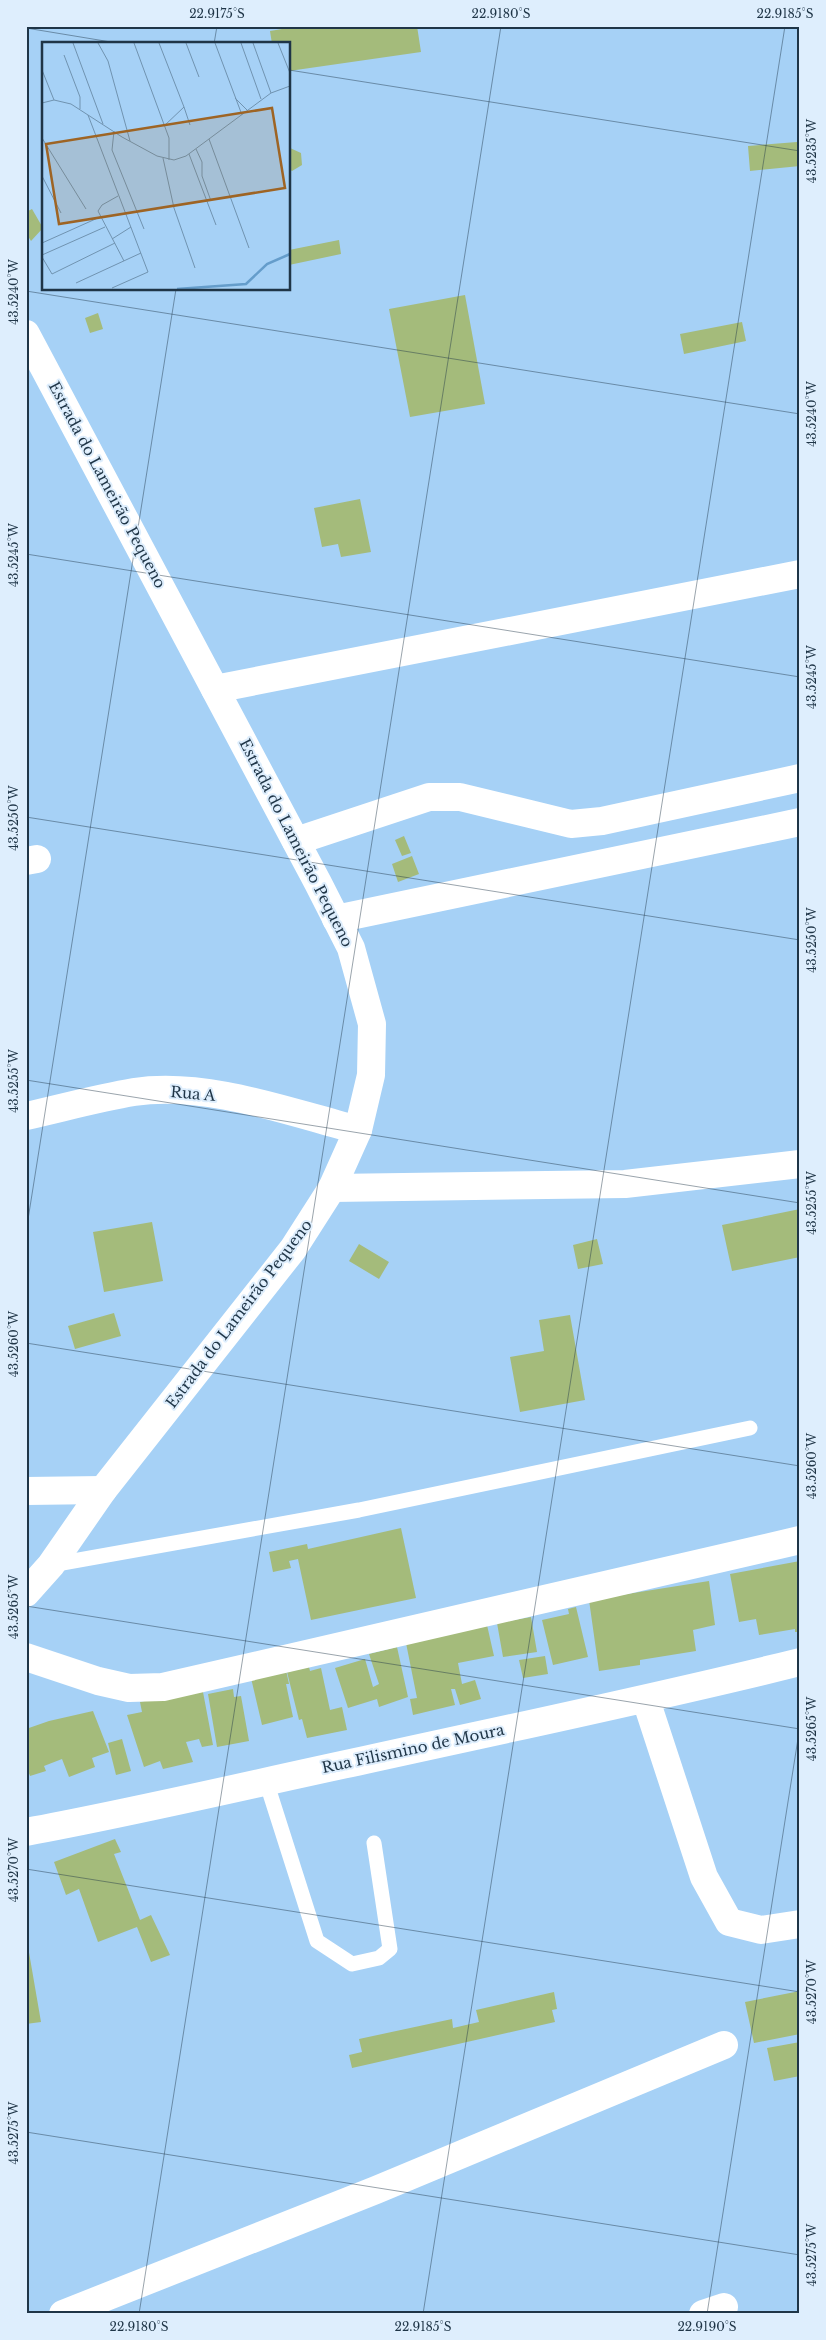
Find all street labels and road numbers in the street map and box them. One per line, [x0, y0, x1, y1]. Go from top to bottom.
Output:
street label: Estrada do Lameirão Pequeno [45, 378, 170, 591]
street label: Estrada do Lameirão Pequeno [235, 735, 357, 950]
street label: Rua A [170, 1082, 217, 1105]
street label: Estrada do Lameirão Pequeno [161, 1215, 316, 1412]
street label: Rua Filismino de Moura [320, 1720, 507, 1777]

